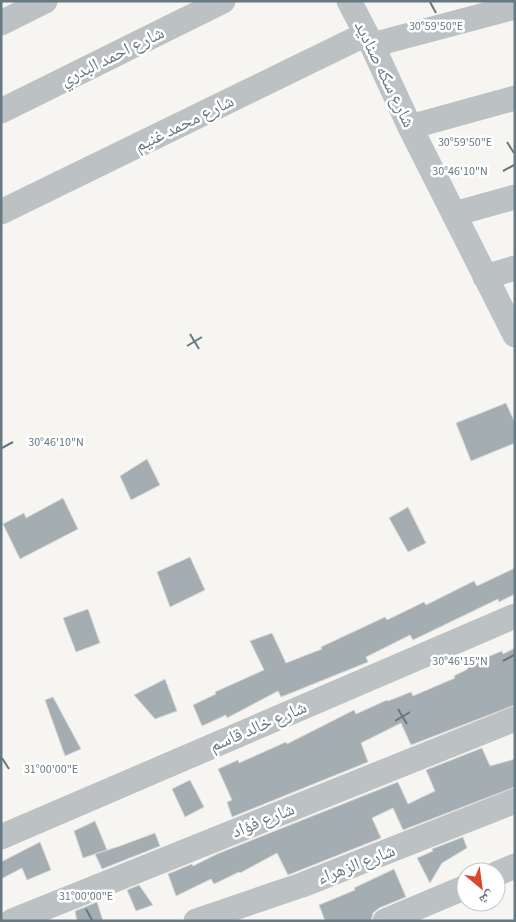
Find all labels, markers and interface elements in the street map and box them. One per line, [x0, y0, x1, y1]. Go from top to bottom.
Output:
street label: شارع سكه صناديد [348, 17, 421, 132]
text: 30°59'50"E [409, 18, 463, 35]
street label: شارع احمد البدري [56, 20, 169, 94]
street label: شارع محمد غنيم [130, 89, 238, 158]
text: 30°59'50"E [438, 134, 492, 151]
text: 30°46'10"N [432, 163, 488, 180]
text: 30°46'10"N [28, 434, 84, 451]
text: 30°46'15"N [432, 653, 488, 670]
street label: شارع خالد قاسم [206, 695, 311, 758]
text: 31°00'00"E [24, 761, 78, 778]
street label: شارع فؤاد [228, 797, 298, 844]
street label: شارع الزهراء [314, 838, 399, 891]
north arrow [456, 862, 506, 912]
text: ش [475, 885, 498, 910]
text: 31°00'00"E [59, 888, 113, 905]

